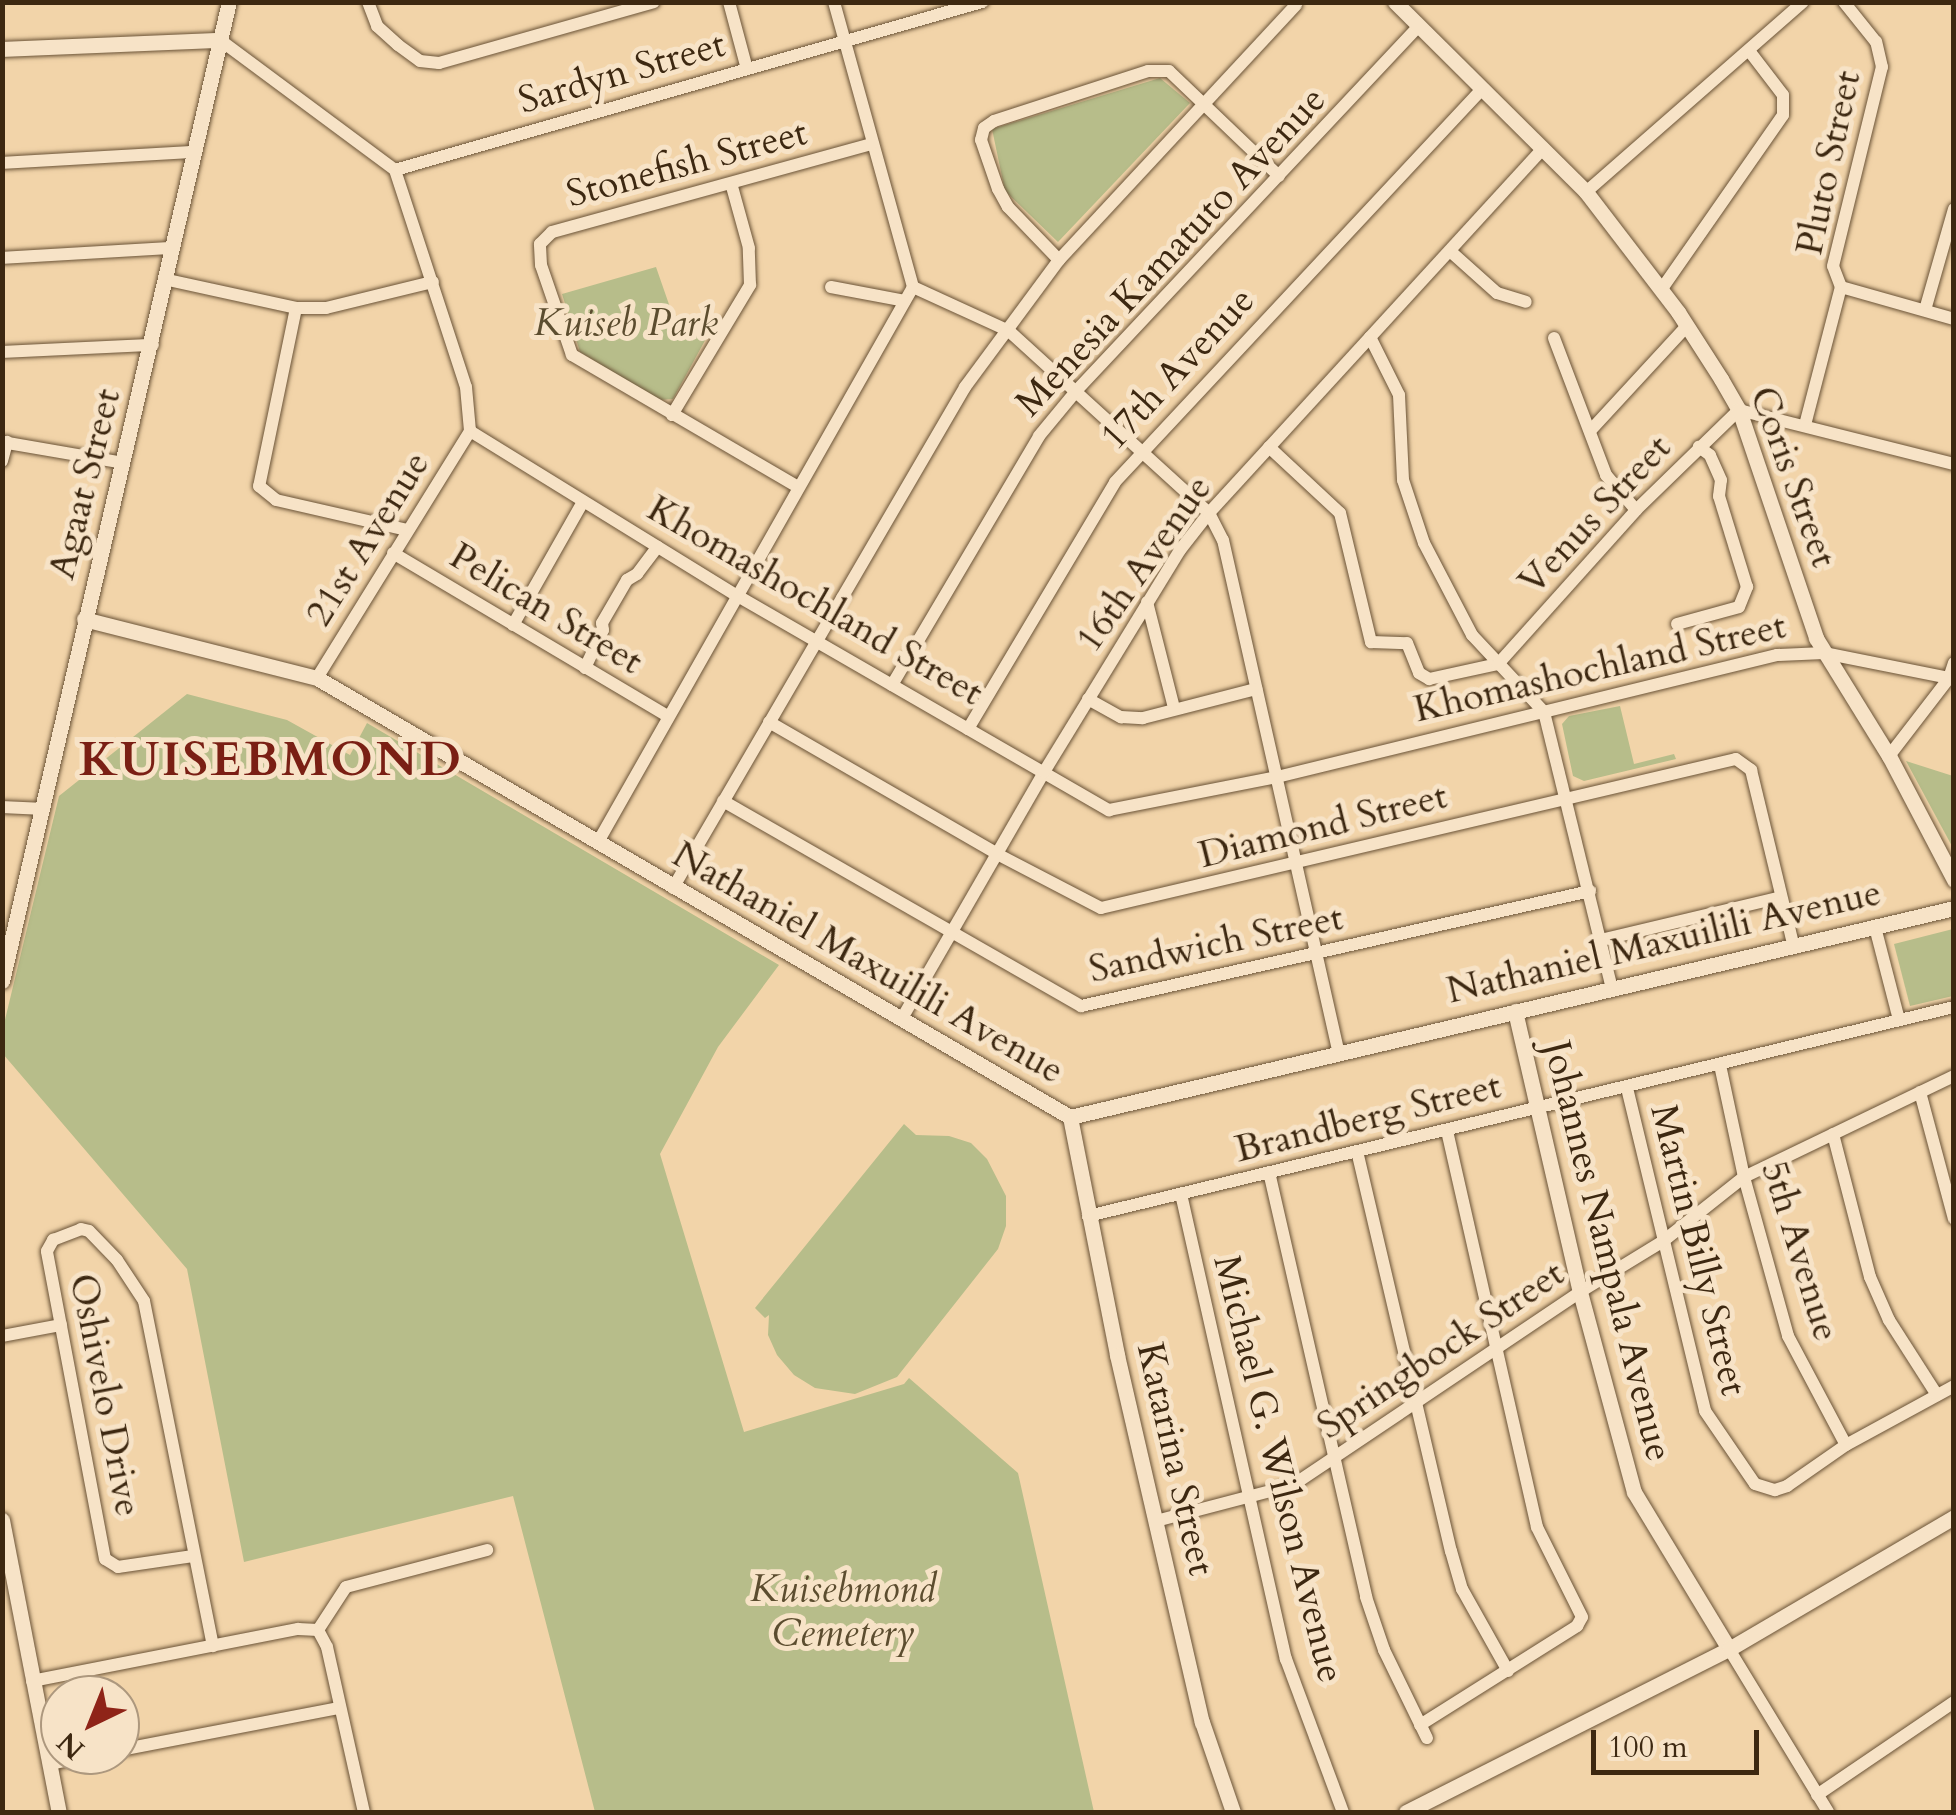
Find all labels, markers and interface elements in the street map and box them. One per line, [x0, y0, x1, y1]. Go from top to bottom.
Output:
street label: Sardyn Street [513, 22, 731, 124]
street label: Pluto Street [1787, 67, 1871, 259]
street label: Menesia Kamatuto Avenue [1006, 78, 1336, 426]
street label: Stonefish Street [562, 110, 812, 218]
street label: 17th Avenue [1091, 278, 1265, 460]
park label: Kuiseb Park [534, 301, 718, 347]
street label: Coris Street [1739, 381, 1847, 573]
street label: Agaat Street [39, 384, 131, 584]
street label: Venus Street [1509, 426, 1681, 604]
street label: 21st Avenue [296, 443, 440, 635]
street label: 16th Avenue [1066, 467, 1222, 661]
street label: Khomashochland Street [639, 486, 991, 716]
street label: Pelican Street [441, 534, 651, 684]
street label: Khomashochland Street [1410, 603, 1790, 733]
district label: KUISEBMOND [79, 731, 463, 789]
street label: Diamond Street [1194, 773, 1452, 879]
street label: Nathaniel Maxuilili Avenue [664, 832, 1072, 1094]
street label: Nathaniel Maxuilili Avenue [1442, 870, 1886, 1014]
street label: Sandwich Street [1085, 895, 1347, 993]
street label: Johannes Nampala Avenue [1533, 1036, 1681, 1466]
street label: Brandberg Street [1230, 1063, 1506, 1173]
street label: Martin Billy Street [1640, 1100, 1756, 1400]
street label: 5th Avenue [1751, 1156, 1849, 1346]
street label: Michael G. Wilson Avenue [1203, 1251, 1353, 1687]
street label: Springbock Street [1309, 1251, 1573, 1449]
street label: Oshivelo Drive [59, 1270, 151, 1520]
street label: Katarina Street [1126, 1338, 1224, 1580]
park label: Kuisebmond Cemetery [750, 1567, 936, 1656]
north arrow [40, 1675, 140, 1775]
scale bar [1596, 1710, 1764, 1772]
text: N [49, 1723, 93, 1768]
text: 100 m [1608, 1727, 1688, 1768]

